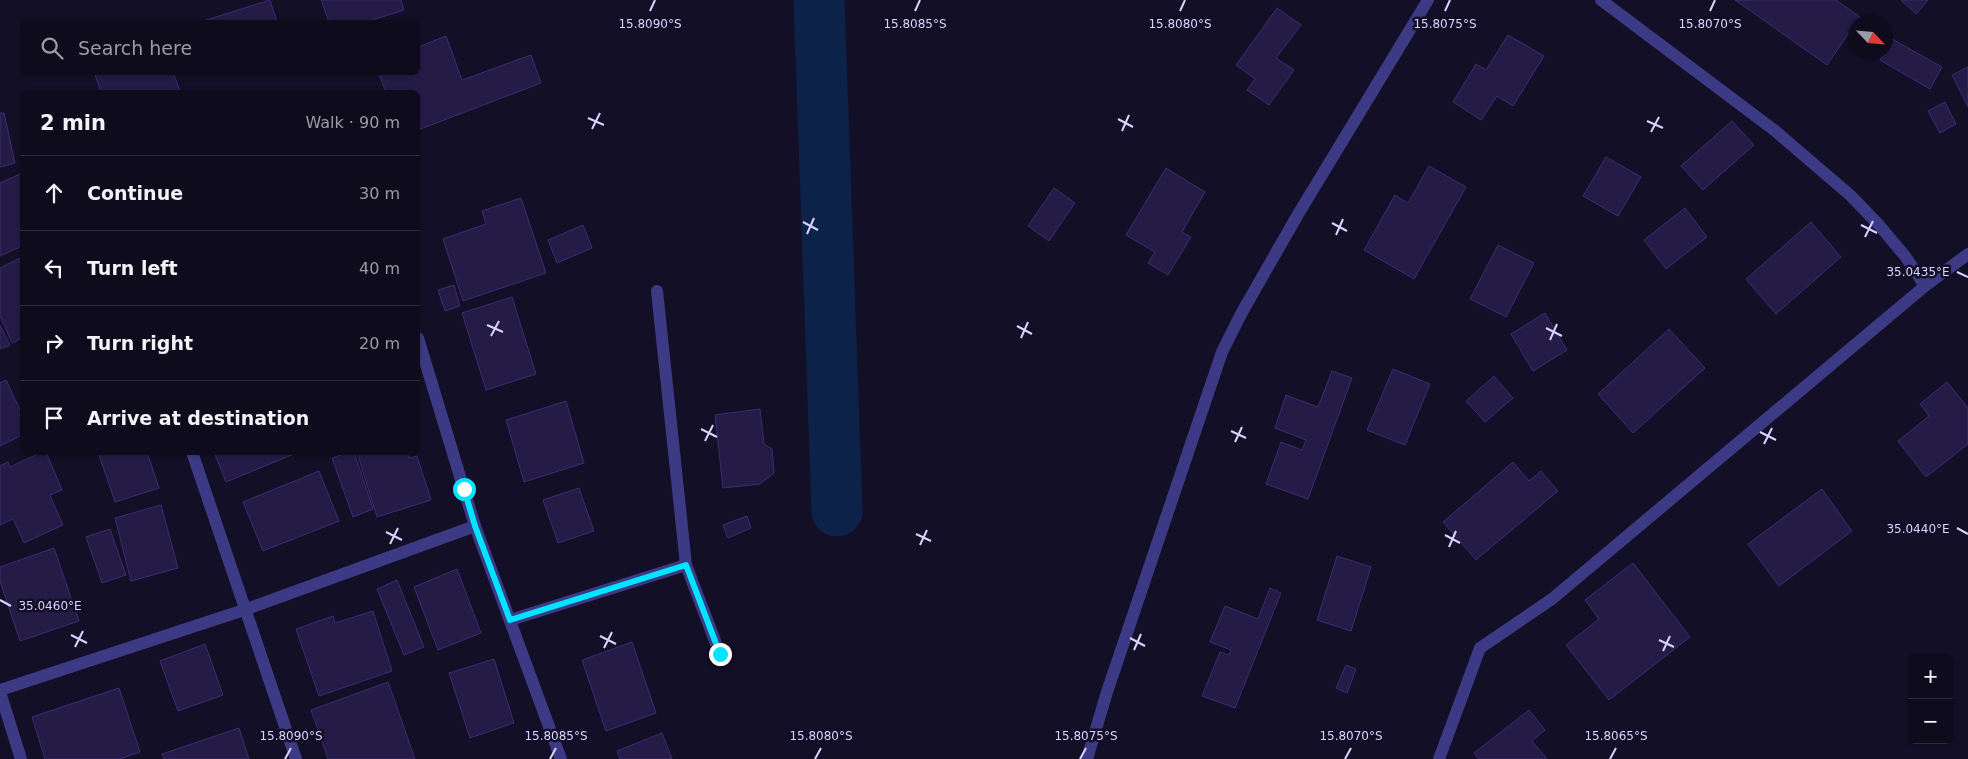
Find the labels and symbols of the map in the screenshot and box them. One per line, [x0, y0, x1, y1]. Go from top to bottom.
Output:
north arrow [1848, 15, 1893, 60]
text: 15.8090°S [618, 17, 682, 31]
text: 15.8085°S [883, 17, 947, 31]
text: 15.8080°S [1148, 17, 1212, 31]
text: 15.8075°S [1413, 17, 1477, 31]
text: 15.8070°S [1678, 17, 1742, 31]
text: 35.0435°E [1886, 265, 1950, 279]
route start [453, 478, 476, 501]
text: 35.0440°E [1886, 522, 1950, 536]
text: 35.0460°E [18, 599, 82, 613]
route end [709, 643, 732, 666]
text: 15.8090°S [259, 729, 323, 743]
text: 15.8085°S [524, 729, 588, 743]
text: 15.8080°S [789, 729, 853, 743]
text: 15.8075°S [1054, 729, 1118, 743]
text: 15.8070°S [1319, 729, 1383, 743]
text: 15.8065°S [1584, 729, 1648, 743]

